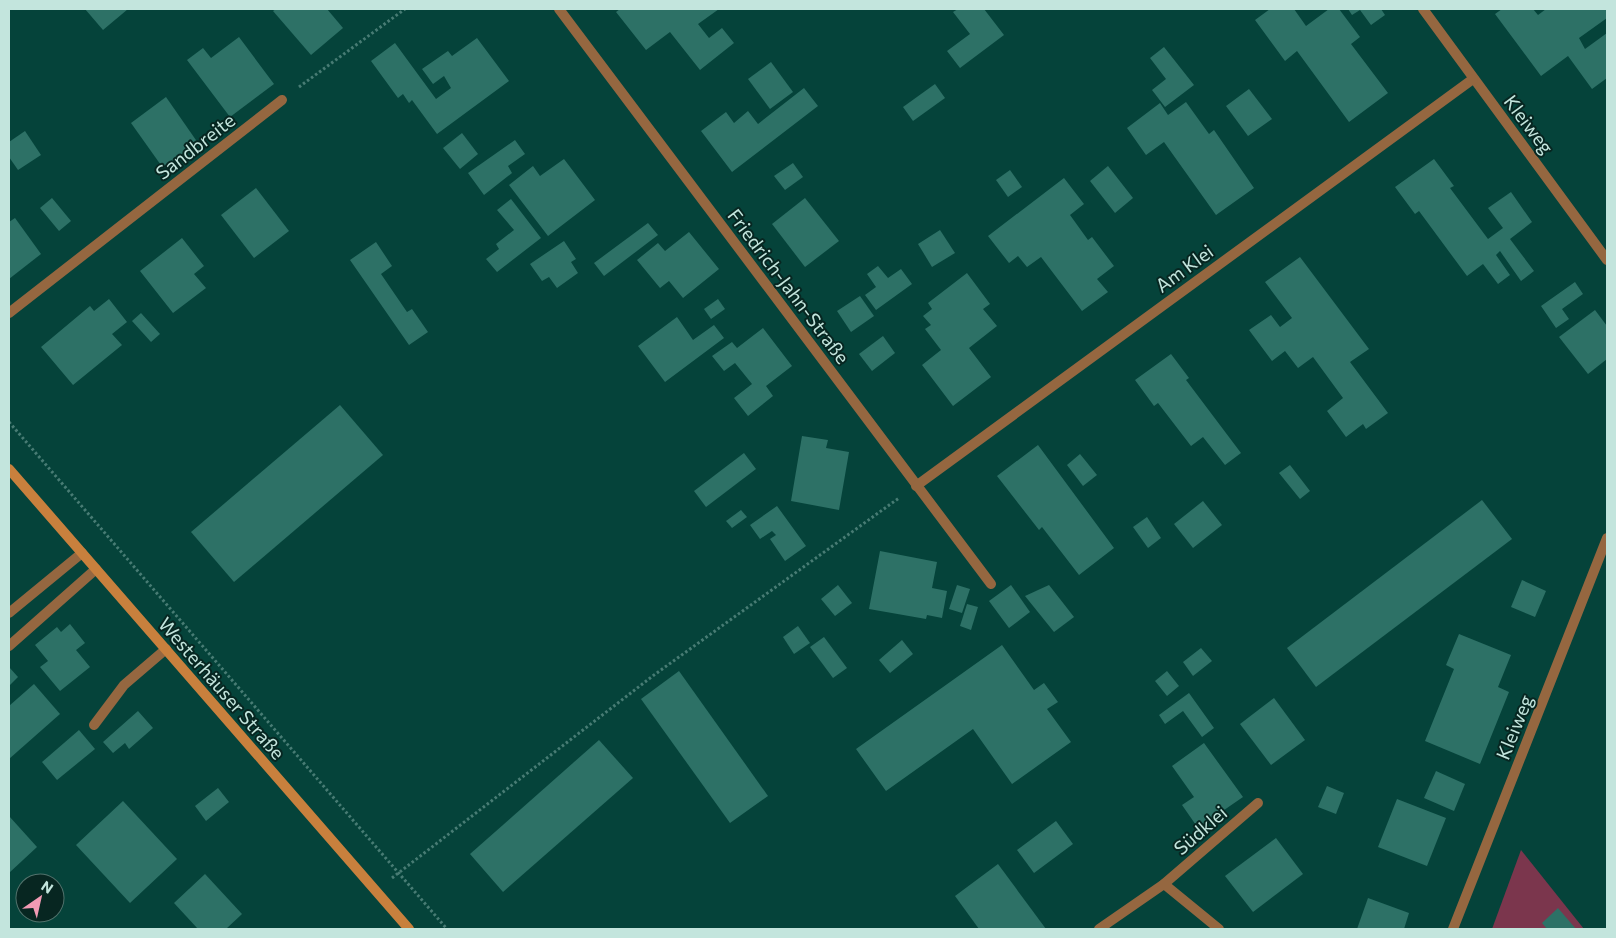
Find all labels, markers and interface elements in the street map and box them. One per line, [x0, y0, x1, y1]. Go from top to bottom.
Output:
street label: Kleiweg [1499, 90, 1559, 158]
street label: Sandbreite [151, 108, 239, 184]
street label: Friedrich-Jahn-Straße [723, 204, 855, 368]
street label: Am Klei [1151, 239, 1217, 297]
street label: Westerhäuser Straße [154, 612, 290, 764]
street label: Kleiweg [1491, 691, 1537, 763]
street label: Südklei [1169, 801, 1231, 859]
north arrow [15, 873, 65, 923]
text: N [38, 877, 57, 897]

